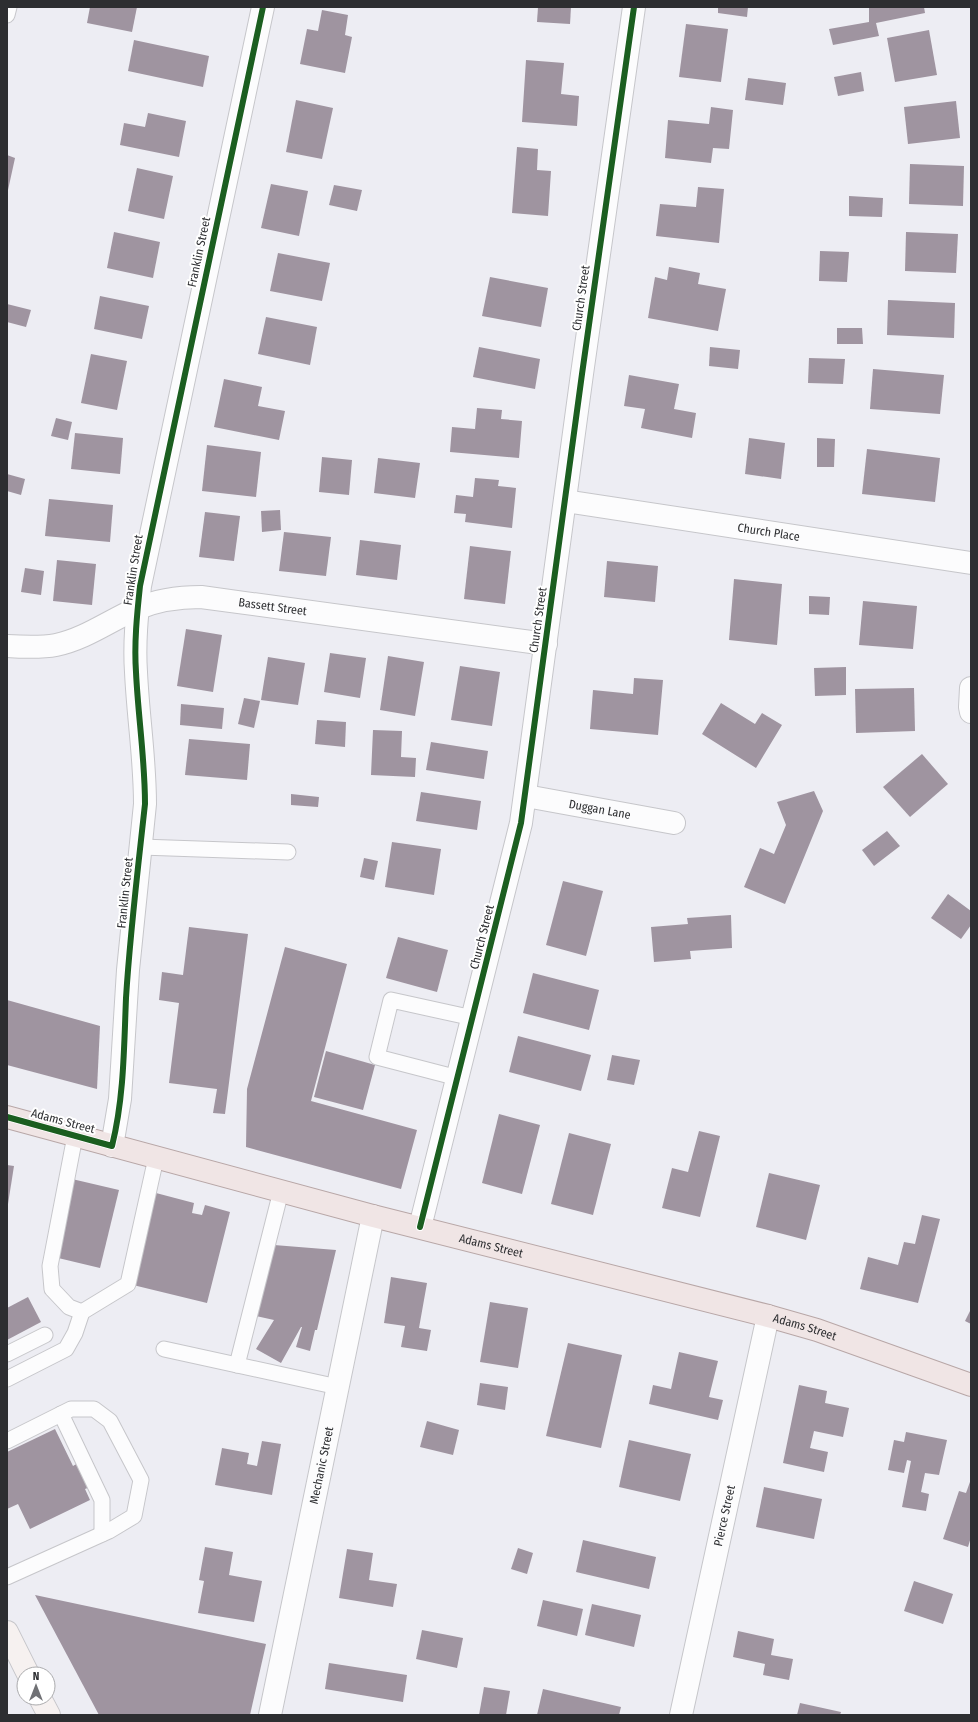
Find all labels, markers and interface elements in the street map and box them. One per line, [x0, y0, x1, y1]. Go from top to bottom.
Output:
street label: Franklin Street [185, 216, 213, 288]
street label: Church Street [569, 264, 593, 332]
street label: Church Place [737, 520, 801, 544]
street label: Franklin Street [121, 534, 146, 606]
street label: Church Street [526, 586, 550, 654]
street label: Bassett Street [238, 595, 308, 618]
street label: Duggan Lane [568, 797, 632, 822]
street label: Franklin Street [114, 857, 136, 929]
street label: Church Street [467, 903, 497, 971]
street label: Adams Street [30, 1106, 96, 1136]
street label: Adams Street [458, 1231, 525, 1261]
street label: Adams Street [772, 1311, 838, 1343]
street label: Mechanic Street [307, 1425, 336, 1505]
street label: Pierce Street [711, 1484, 738, 1548]
north arrow [16, 1666, 56, 1706]
text: N [33, 1670, 39, 1683]

